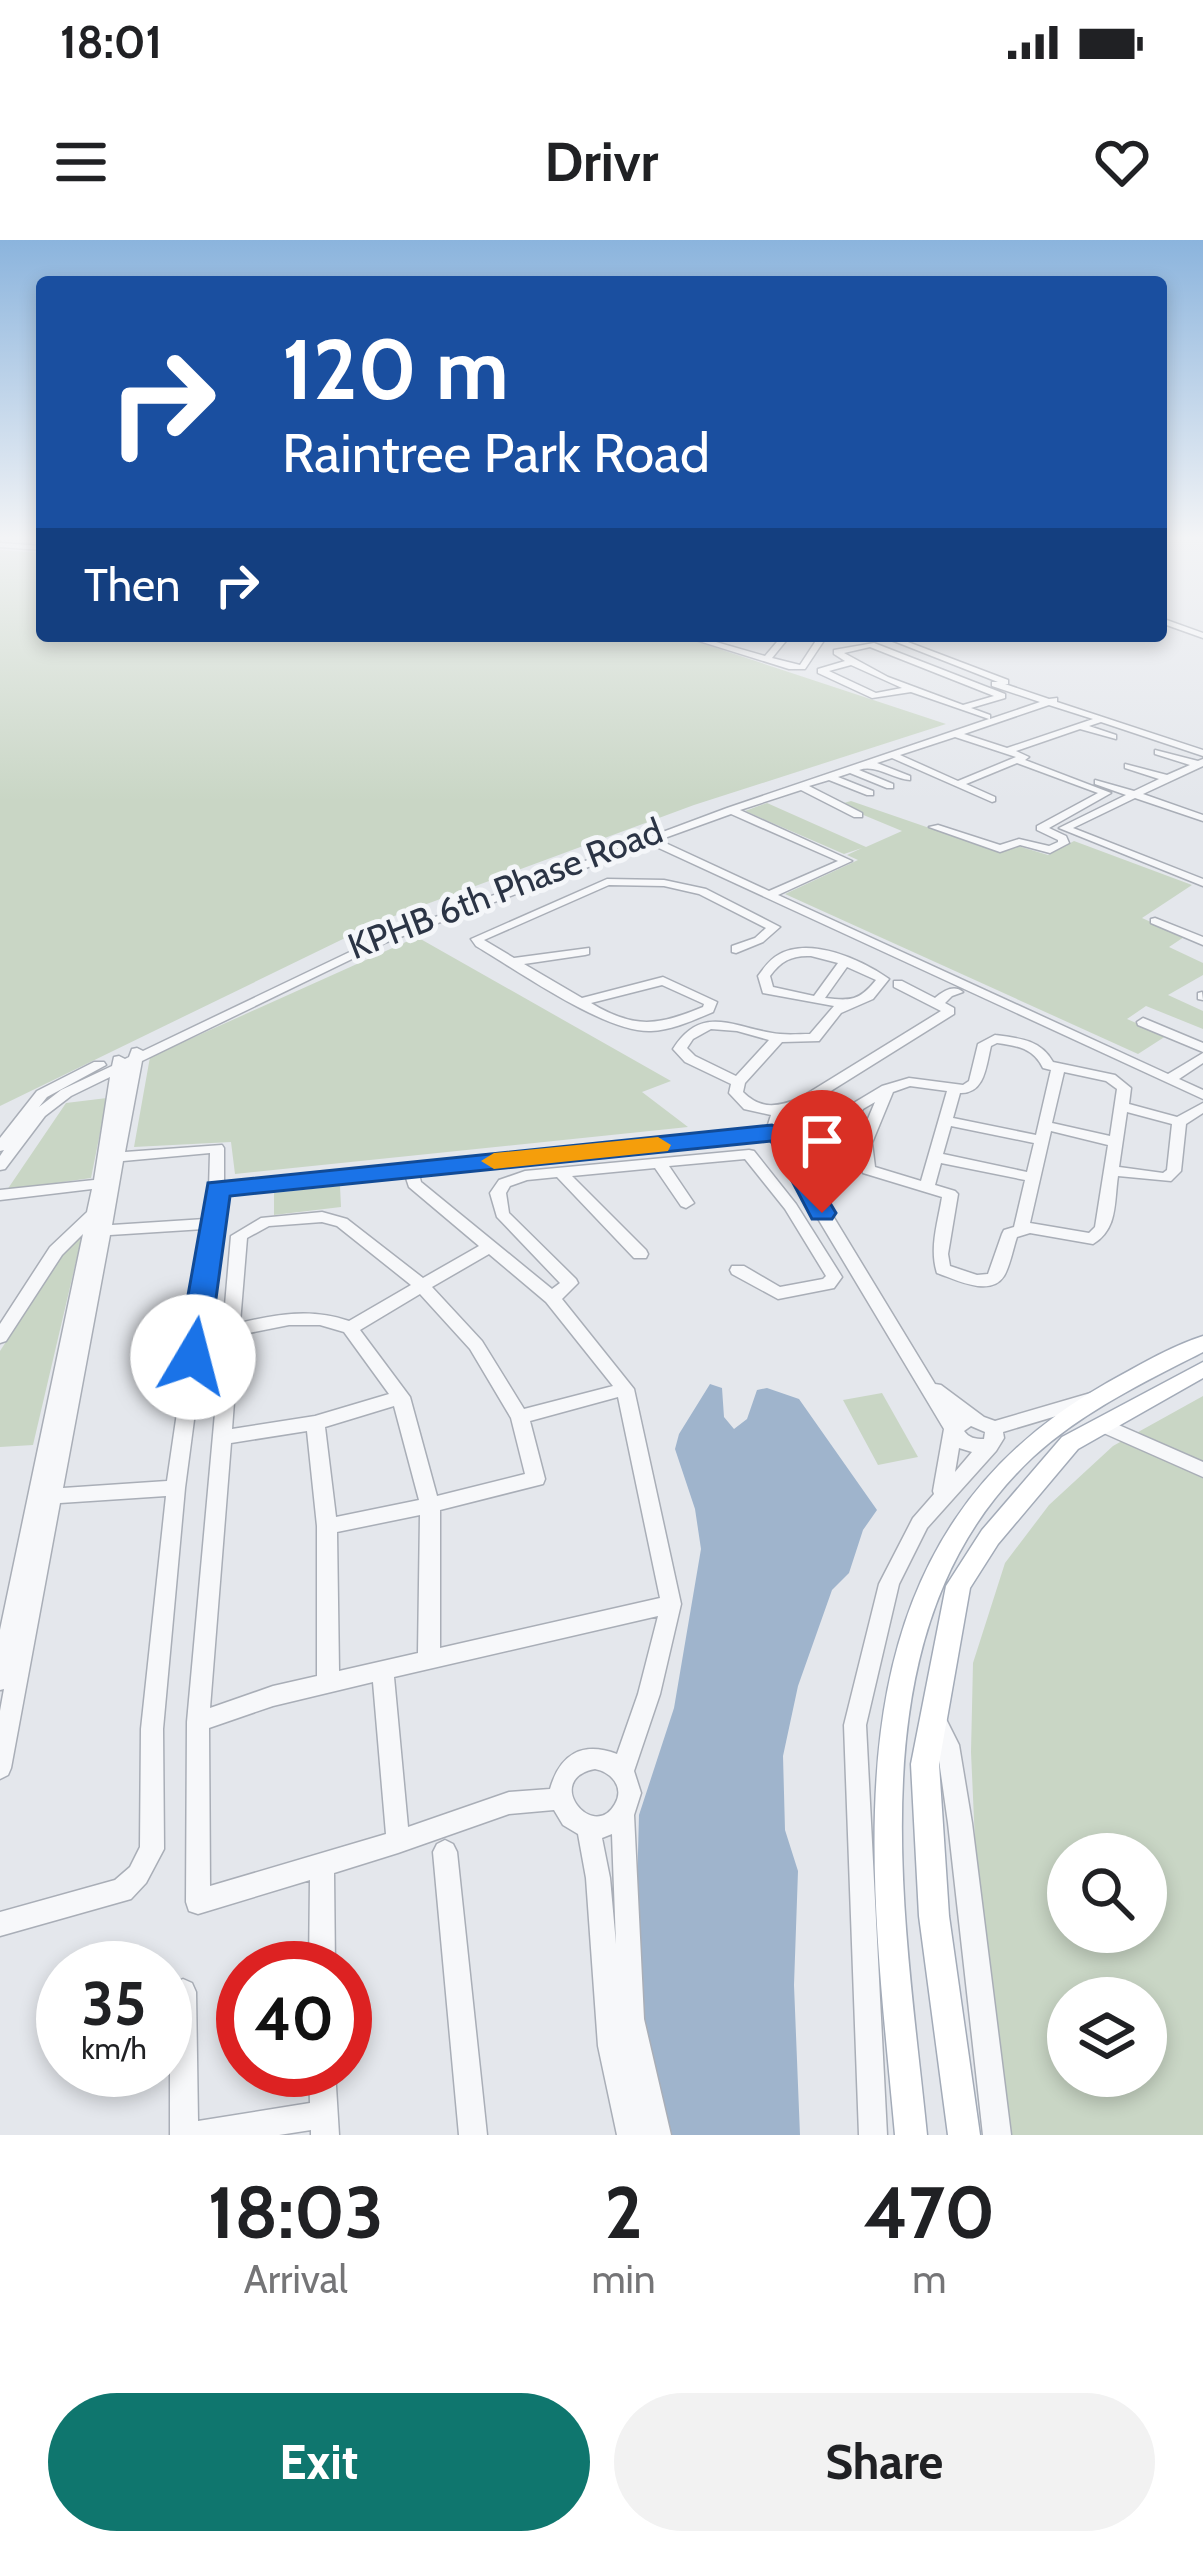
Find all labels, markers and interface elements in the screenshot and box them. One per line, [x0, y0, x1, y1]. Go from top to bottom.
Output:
text: 18:01 [60, 15, 162, 69]
icon: menu [48, 129, 114, 195]
text: Drivr [545, 129, 658, 195]
icon: heart [1089, 129, 1155, 195]
text: 120 m [282, 318, 509, 420]
icon: right [84, 324, 240, 480]
text: Raintree Park Road [282, 420, 710, 486]
icon: right [204, 552, 270, 618]
text: Then [84, 558, 180, 612]
street label: KPHB 6th Phase Road [342, 808, 668, 968]
pin [771, 1090, 873, 1213]
icon: arrive [789, 1108, 855, 1174]
position arrow [130, 1294, 256, 1420]
map controls [1047, 1833, 1167, 2097]
button: search [1047, 1833, 1167, 1953]
speed limit sign: 40 [216, 1941, 372, 2097]
text: 35 [82, 1967, 146, 2040]
button: layers [1047, 1977, 1167, 2097]
text: km/h [81, 2030, 147, 2067]
text: 18:03 [208, 2169, 384, 2256]
text: 2 [604, 2169, 643, 2256]
text: 470 [864, 2169, 995, 2256]
text: Arrival [244, 2255, 348, 2303]
text: min [591, 2255, 656, 2303]
text: m [912, 2255, 946, 2303]
button: Exit [48, 2393, 590, 2531]
button: Share [614, 2393, 1155, 2531]

